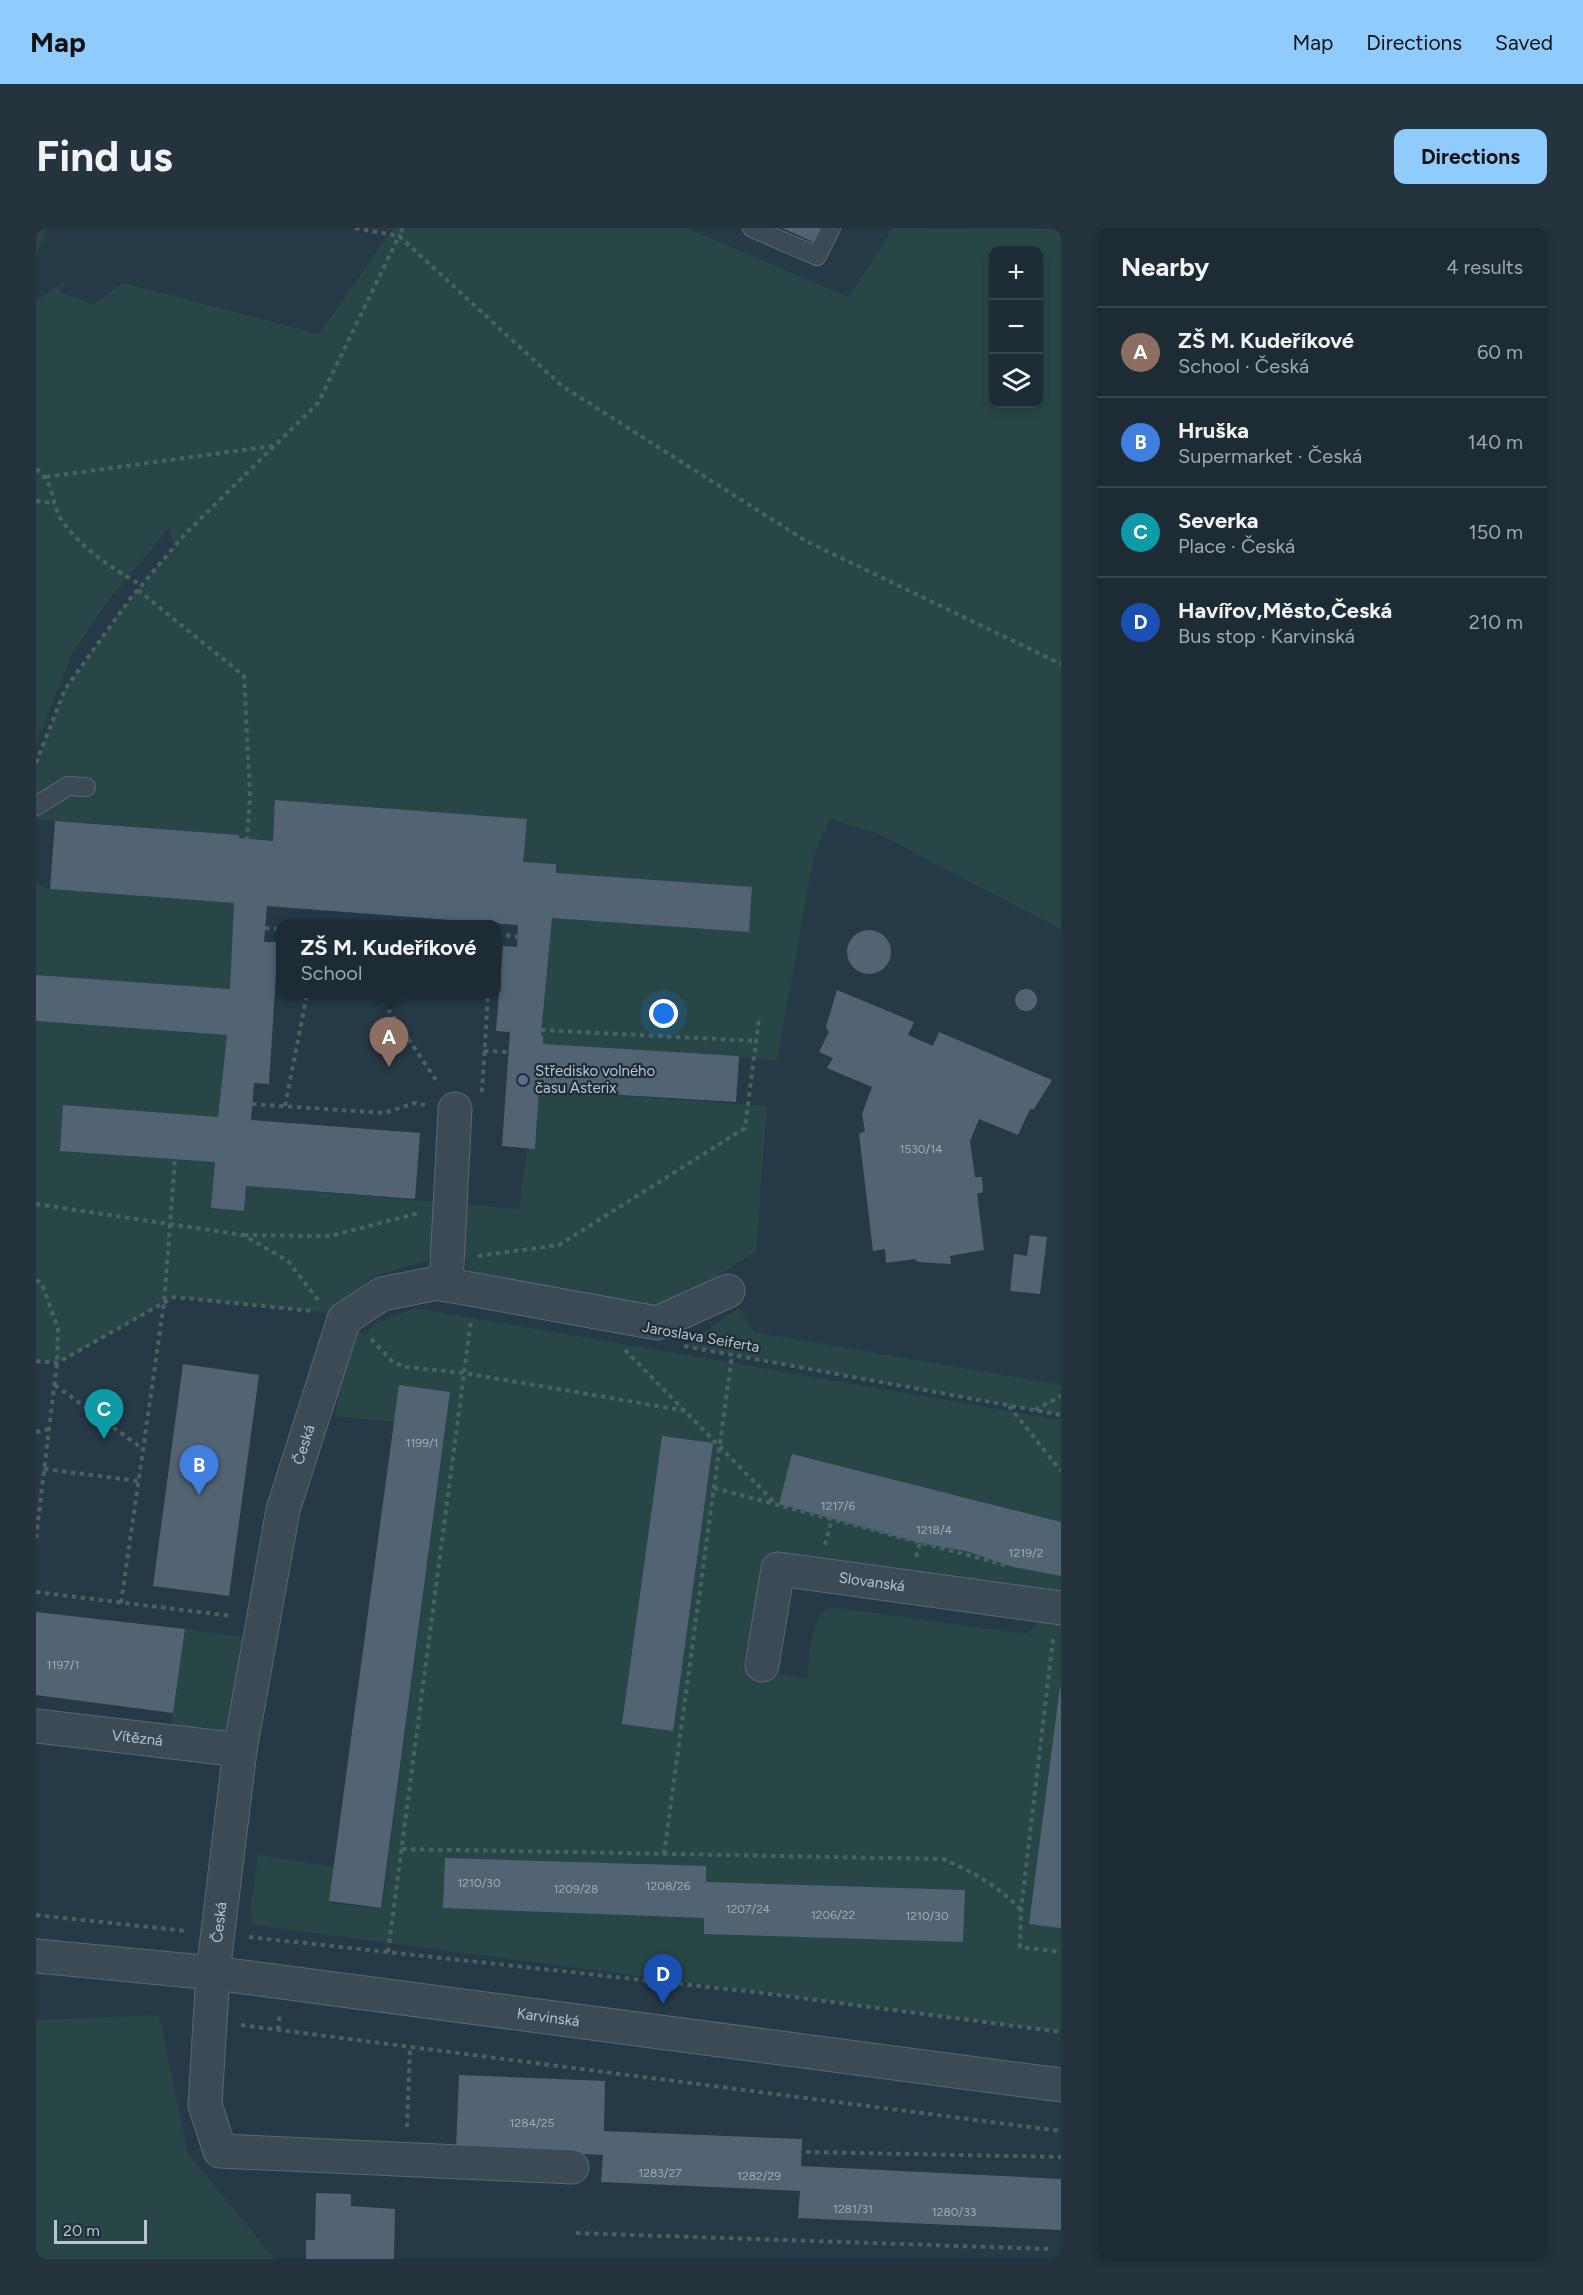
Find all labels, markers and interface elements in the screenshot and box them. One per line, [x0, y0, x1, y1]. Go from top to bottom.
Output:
text: Map [30, 25, 86, 59]
text: Map [1292, 30, 1333, 55]
text: Directions [1366, 30, 1462, 55]
text: Saved [1495, 30, 1553, 55]
button: Directions [1394, 129, 1547, 184]
text: Find us [36, 131, 173, 182]
map controls [989, 246, 1043, 408]
button: + [989, 246, 1043, 300]
text: Nearby [1121, 251, 1209, 283]
text: 4 results [1446, 255, 1523, 279]
button: − [989, 300, 1043, 354]
text: ZŠ M. Kudeříkové [1178, 327, 1354, 354]
text: A [1133, 340, 1148, 364]
text: 60 m [1477, 340, 1523, 364]
button: layers [989, 354, 1043, 408]
text: School · Česká [1178, 354, 1309, 378]
text: Hruška [1178, 417, 1249, 444]
text: B [1134, 430, 1147, 454]
text: 140 m [1468, 430, 1523, 454]
text: Supermarket · Česká [1178, 444, 1362, 468]
text: Severka [1178, 507, 1258, 534]
text: C [1133, 520, 1148, 544]
text: 150 m [1468, 520, 1523, 544]
text: Place · Česká [1178, 534, 1295, 558]
text: Havířov,Město,Česká [1178, 597, 1392, 624]
text: D [1134, 610, 1148, 634]
text: 210 m [1469, 610, 1523, 634]
text: Bus stop · Karvinská [1178, 624, 1355, 648]
popup [276, 920, 501, 998]
text: ZŠ M. Kudeříkové [300, 934, 477, 961]
text: School [300, 961, 362, 985]
your location [649, 999, 678, 1028]
pin: A [370, 1018, 408, 1067]
place label: Středisko volného času Asterix [535, 1062, 655, 1097]
marker: Středisko volného času Asterix [516, 1073, 530, 1087]
house number: 1530/14 [899, 1142, 943, 1156]
street label: Jaroslava Seiferta [641, 1318, 761, 1356]
pin: C [84, 1390, 124, 1439]
street label: Česká [289, 1423, 319, 1467]
house number: 1199/1 [405, 1436, 439, 1450]
pin: B [180, 1446, 218, 1495]
house number: 1217/6 [821, 1499, 855, 1513]
house number: 1218/4 [916, 1523, 953, 1537]
house number: 1219/2 [1009, 1546, 1043, 1560]
street label: Slovanská [838, 1568, 906, 1595]
house number: 1197/1 [47, 1658, 79, 1672]
street label: Vítězná [111, 1726, 164, 1750]
house number: 1210/30 [457, 1876, 501, 1890]
house number: 1208/26 [646, 1879, 691, 1893]
house number: 1209/28 [554, 1882, 598, 1896]
street label: Česká [208, 1901, 231, 1944]
house number: 1207/24 [726, 1902, 771, 1916]
house number: 1206/22 [811, 1908, 855, 1922]
house number: 1210/30 [905, 1909, 949, 1923]
pin: D [644, 1954, 682, 2004]
street label: Karvinská [516, 2004, 581, 2030]
house number: 1284/25 [510, 2116, 554, 2130]
house number: 1283/27 [638, 2166, 682, 2180]
house number: 1282/29 [737, 2169, 781, 2183]
house number: 1281/31 [833, 2202, 873, 2216]
house number: 1280/33 [932, 2205, 976, 2219]
scale bar [54, 2217, 147, 2244]
text: 20 m [63, 2221, 100, 2240]

